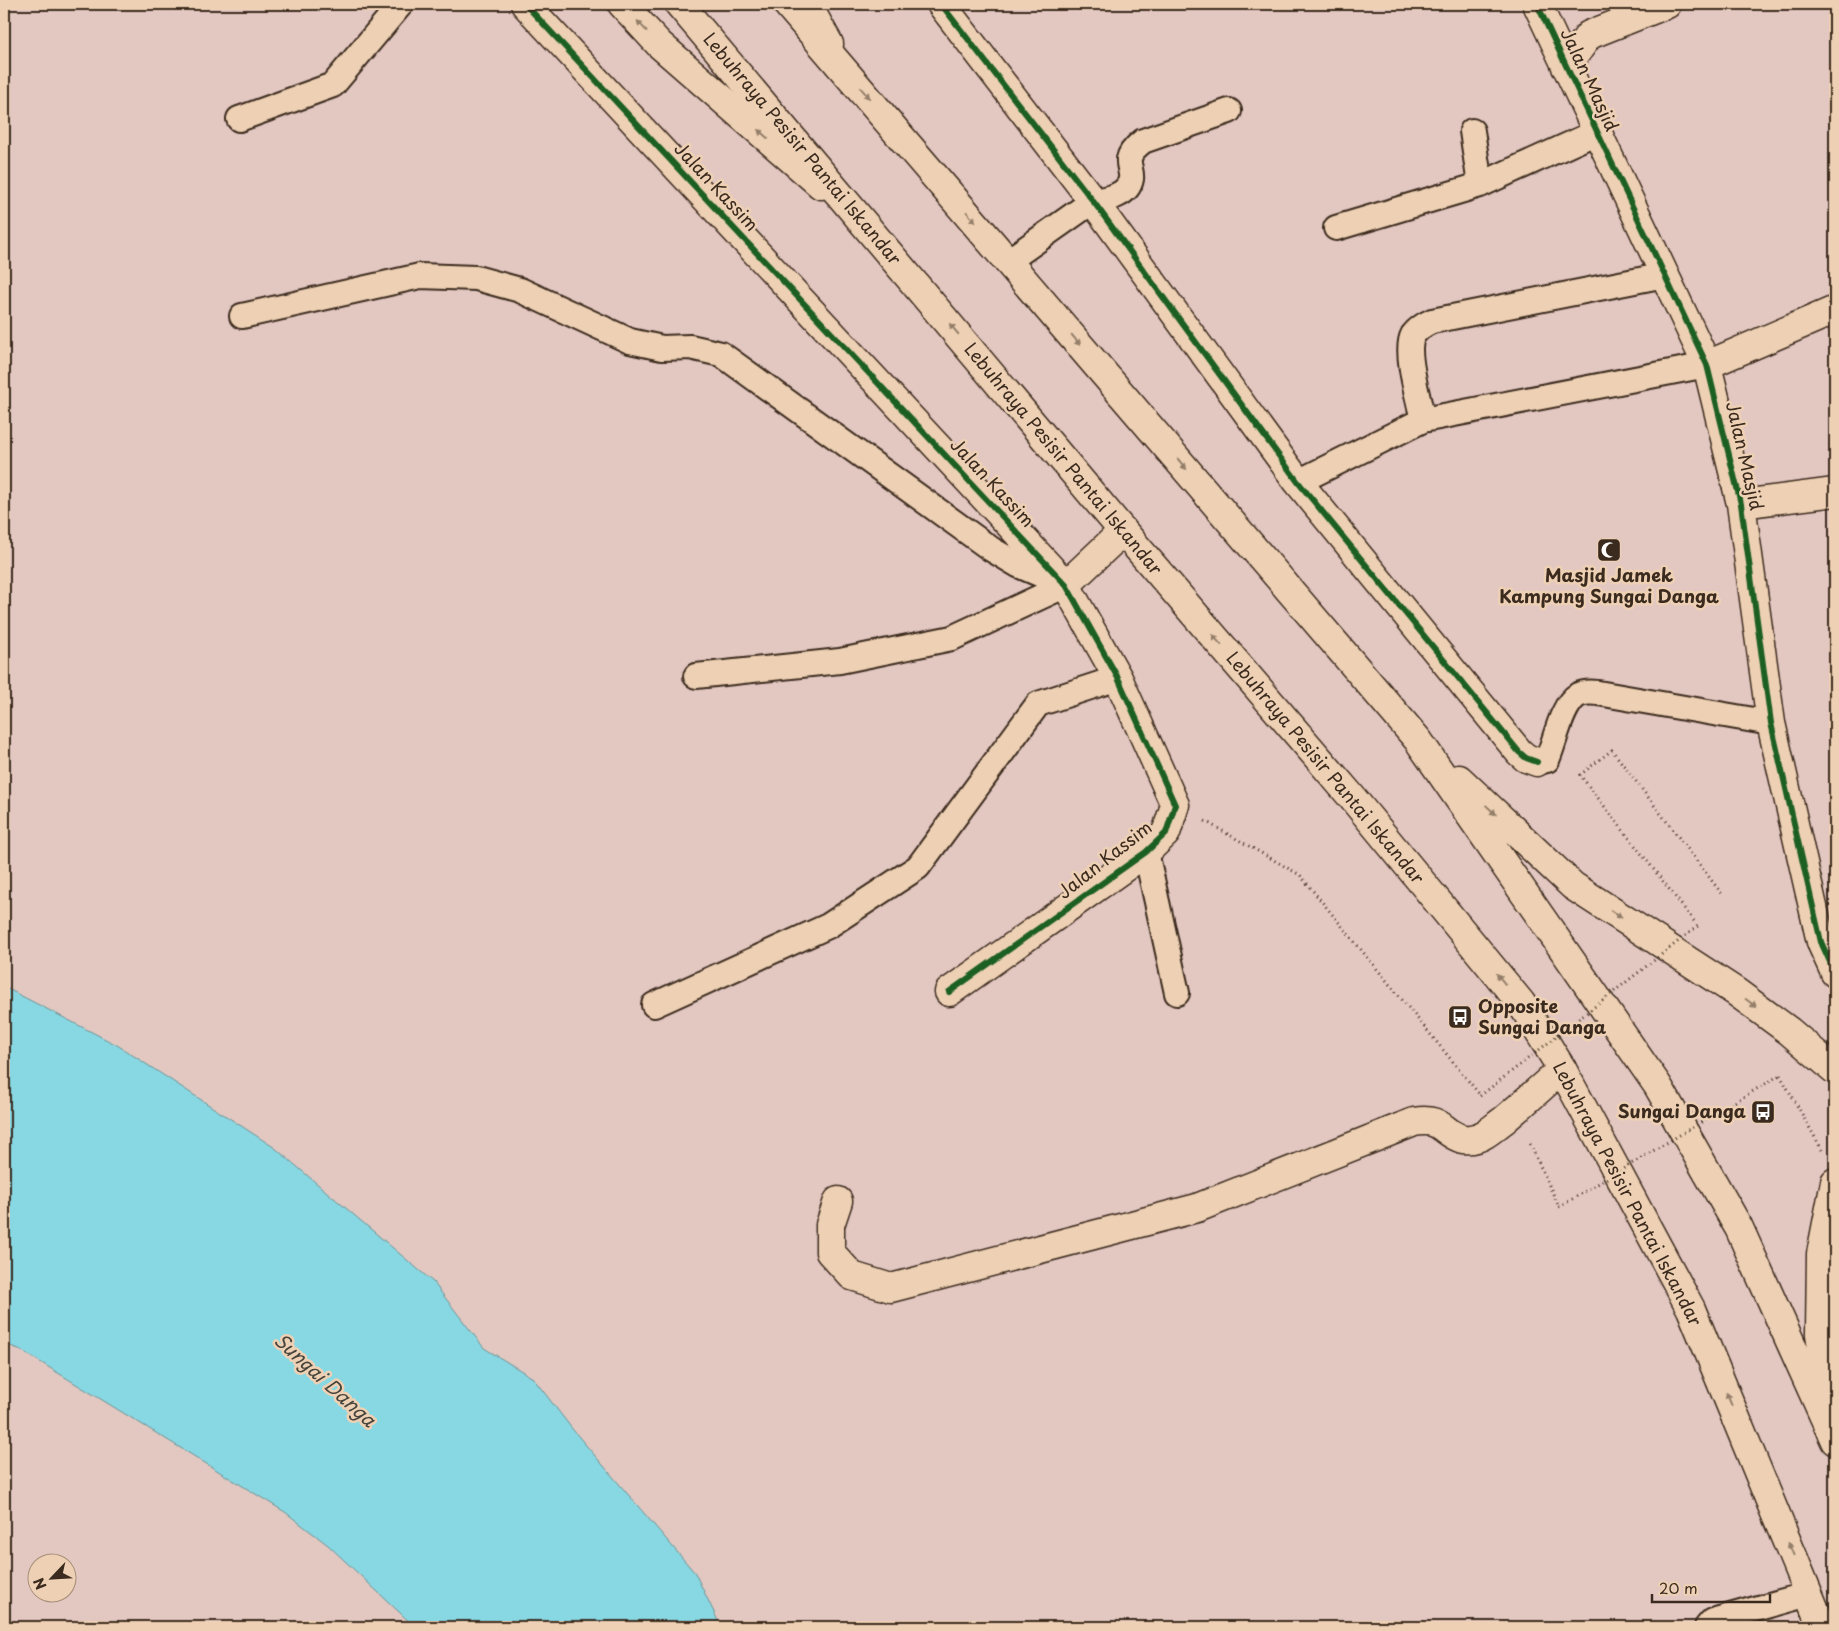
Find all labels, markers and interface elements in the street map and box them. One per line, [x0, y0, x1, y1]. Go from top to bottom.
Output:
one-way arrow [636, 20, 648, 32]
street label: Jalan Masjid [1555, 23, 1626, 135]
street label: Lebuhraya Pesisir Pantai Iskandar [698, 26, 909, 271]
one-way arrow [860, 87, 871, 100]
one-way arrow [757, 128, 769, 140]
street label: Jalan Kassim [669, 135, 766, 237]
one-way arrow [965, 211, 976, 223]
one-way arrow [948, 322, 959, 335]
one-way arrow [1071, 334, 1082, 347]
street label: Lebuhraya Pesisir Pantai Iskandar [959, 336, 1170, 581]
street label: Jalan Masjid [1720, 398, 1771, 513]
street label: Jalan Kassim [945, 431, 1042, 533]
one-way arrow [1176, 458, 1187, 470]
mosque icon: Masjid Jamek Kampung Sungai Danga [1596, 537, 1622, 563]
place label: Masjid Jamek Kampung Sungai Danga [1499, 561, 1719, 609]
one-way arrow [1211, 634, 1223, 646]
street label: Lebuhraya Pesisir Pantai Iskandar [1221, 645, 1432, 890]
one-way arrow [1485, 804, 1497, 816]
street label: Jalan Kassim [1051, 813, 1157, 904]
one-way arrow [1609, 909, 1622, 919]
one-way arrow [1496, 973, 1507, 985]
place label: Opposite Sungai Danga [1478, 992, 1606, 1040]
one-way arrow [1744, 998, 1758, 1008]
bus stop icon: Opposite Sungai Danga [1447, 1004, 1473, 1030]
street label: Lebuhraya Pesisir Pantai Iskandar [1547, 1056, 1710, 1331]
place label: Sungai Danga [1618, 1097, 1746, 1124]
bus stop icon: Sungai Danga [1750, 1099, 1776, 1125]
water label: Sungai Danga [269, 1326, 384, 1433]
one-way arrow [1724, 1392, 1732, 1406]
one-way arrow [1787, 1542, 1794, 1557]
north arrow [28, 1554, 78, 1604]
scale bar [1652, 1571, 1769, 1603]
text: N [28, 1574, 52, 1593]
text: 20 m [1659, 1576, 1698, 1599]

